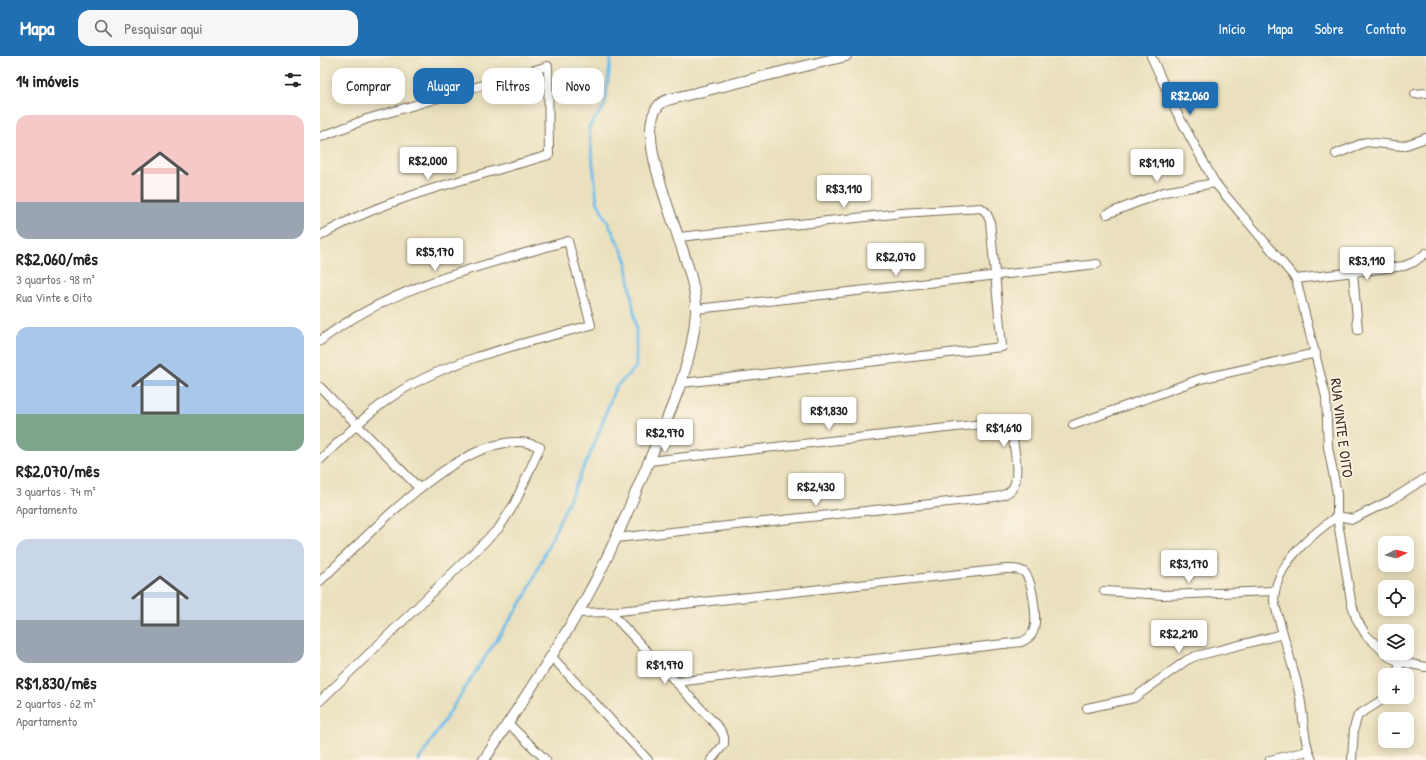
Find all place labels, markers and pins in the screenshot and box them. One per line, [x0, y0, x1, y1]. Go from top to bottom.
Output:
pin: R$2,060 [1153, 82, 1227, 116]
pin: R$2,000 [391, 147, 465, 181]
pin: R$1,910 [1120, 149, 1194, 183]
pin: R$3,110 [807, 175, 881, 209]
pin: R$5,170 [398, 238, 472, 272]
pin: R$2,070 [859, 243, 933, 277]
pin: R$3,110 [1330, 247, 1404, 281]
pin: R$1,830 [792, 397, 866, 431]
pin: R$1,610 [967, 414, 1041, 448]
pin: R$2,970 [628, 419, 702, 453]
pin: R$2,430 [779, 473, 853, 507]
pin: R$3,170 [1152, 550, 1226, 584]
pin: R$2,210 [1142, 620, 1216, 654]
pin: R$1,970 [628, 651, 702, 685]

